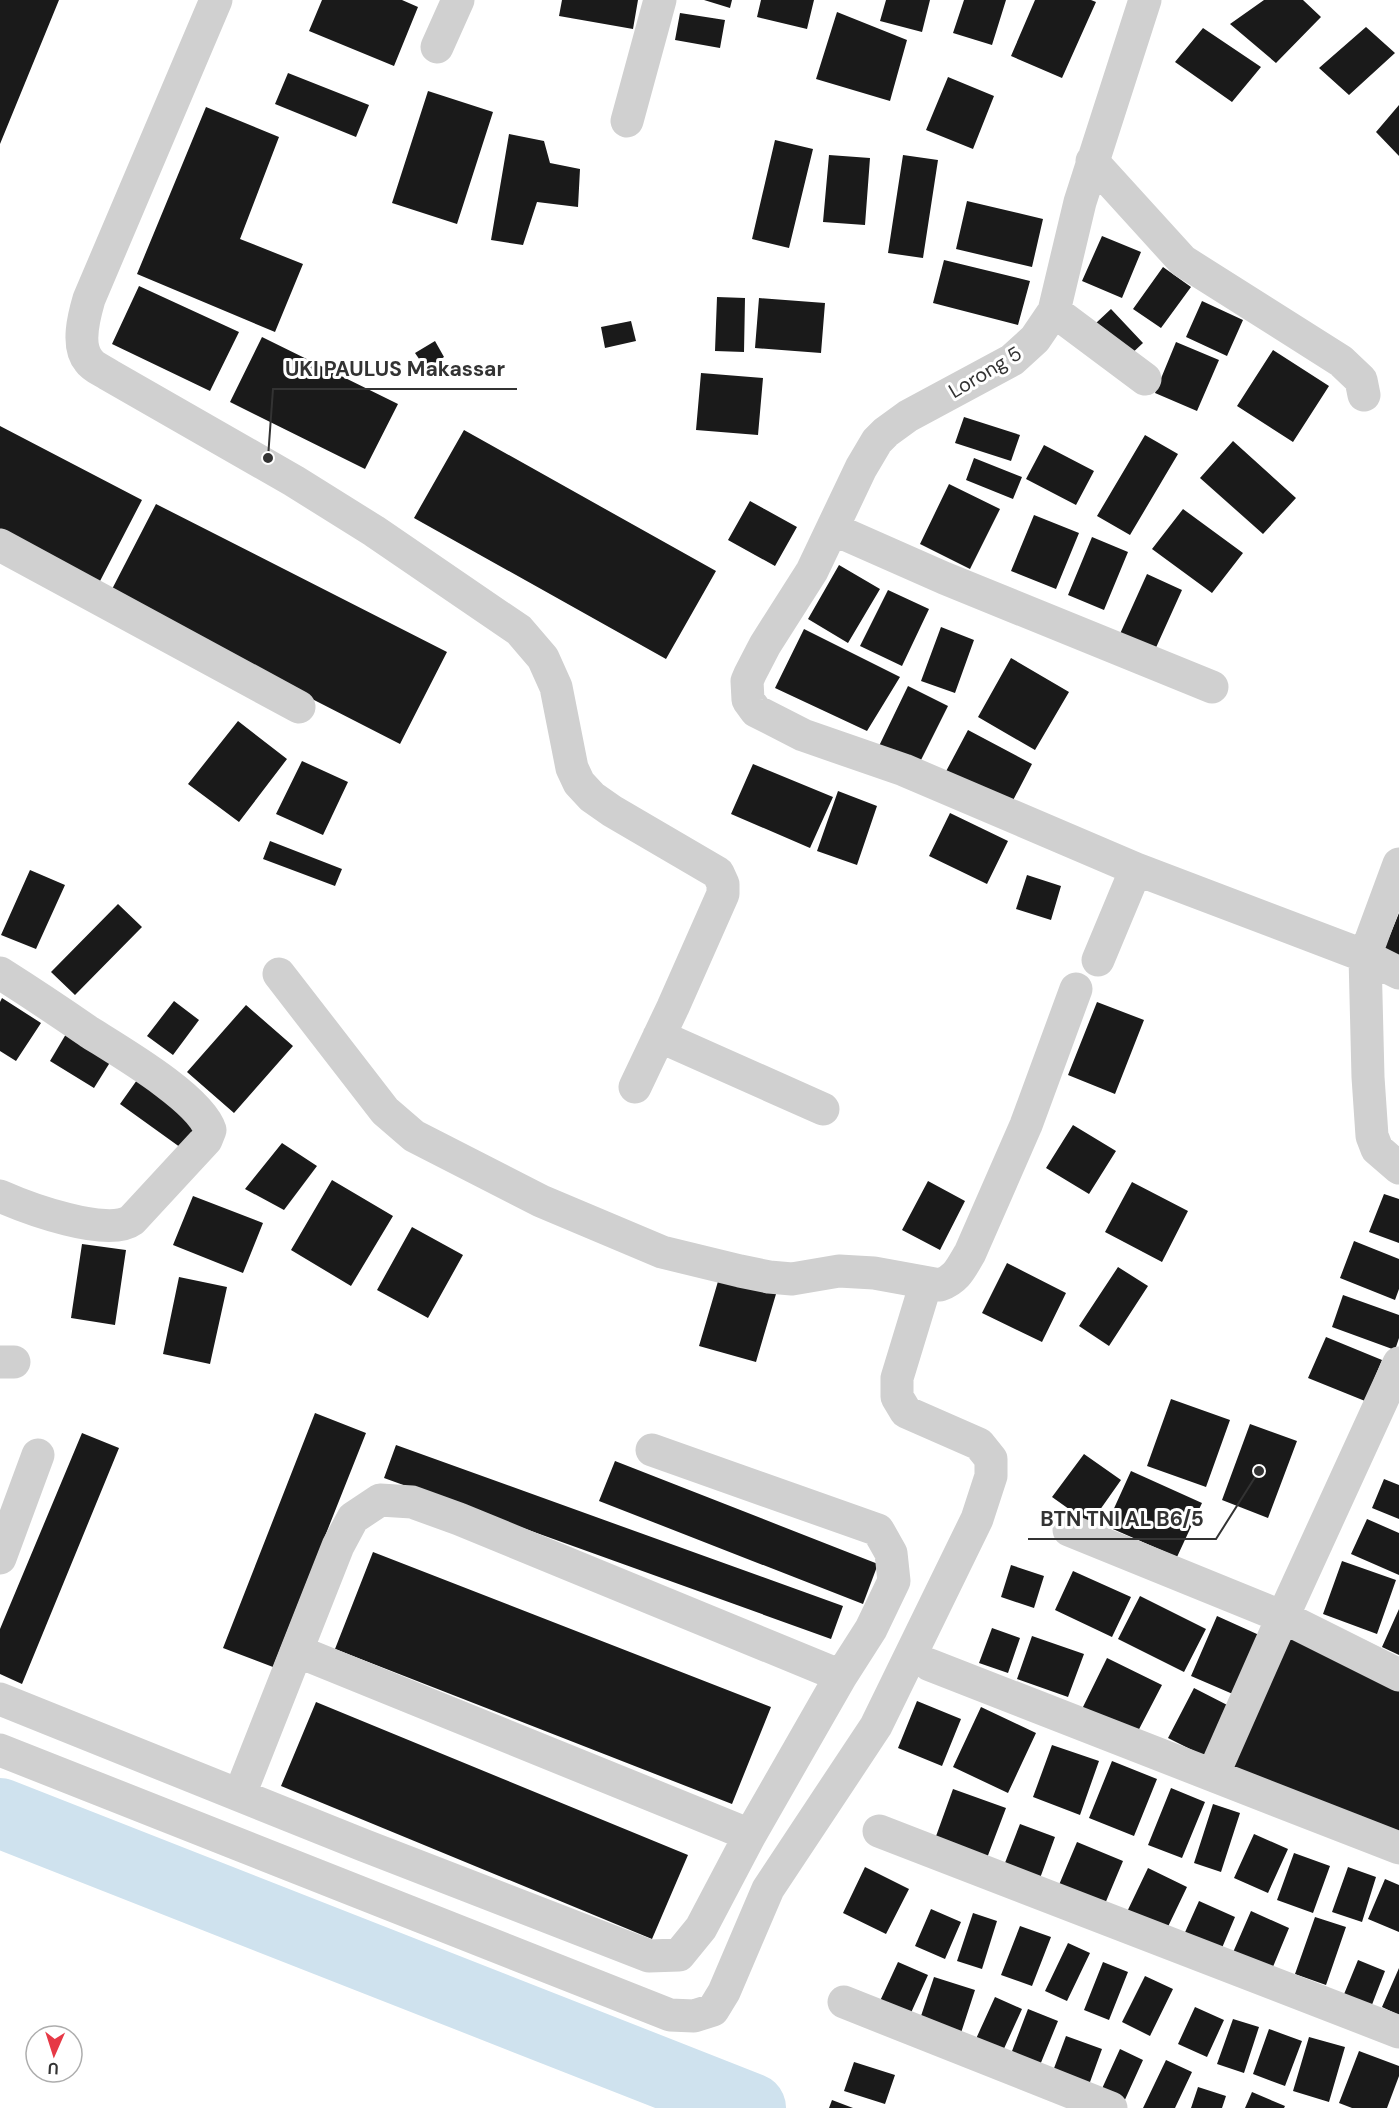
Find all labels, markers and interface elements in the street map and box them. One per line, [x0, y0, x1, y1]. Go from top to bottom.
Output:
street label: Lorong 5 [944, 340, 1026, 404]
callout: UKI PAULUS Makassar [273, 350, 517, 389]
text: UKI PAULUS Makassar [285, 355, 505, 383]
callout: BTN TNI AL B6/5 [1028, 1500, 1216, 1539]
text: BTN TNI AL B6/5 [1040, 1505, 1204, 1533]
north arrow [24, 2024, 84, 2084]
text: U [47, 2058, 59, 2079]

